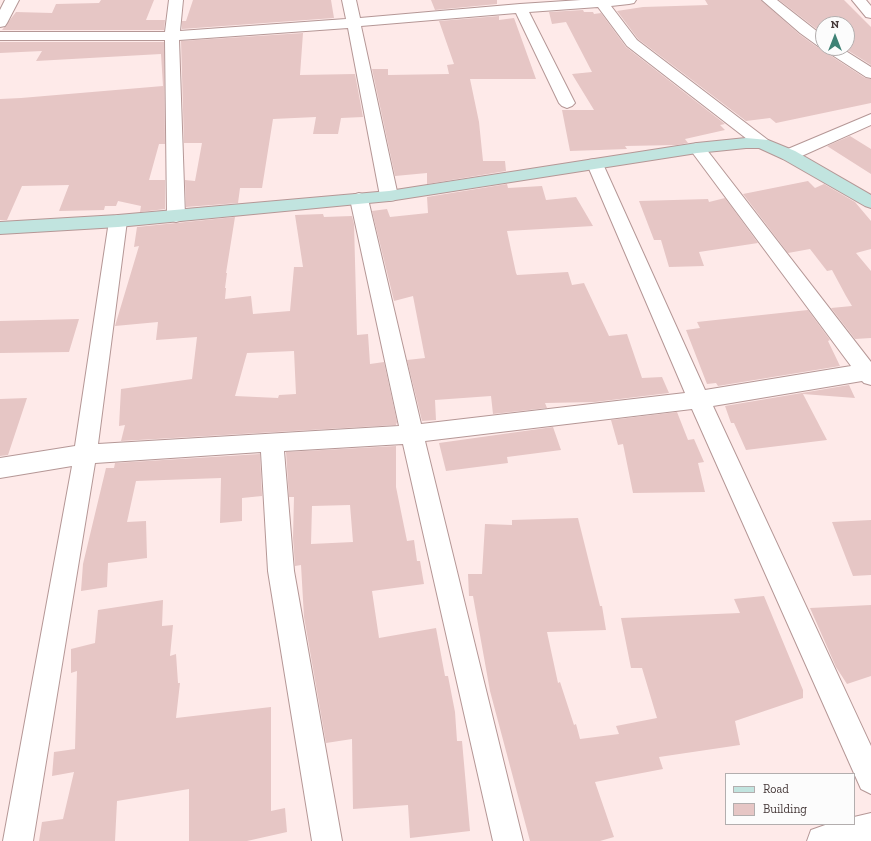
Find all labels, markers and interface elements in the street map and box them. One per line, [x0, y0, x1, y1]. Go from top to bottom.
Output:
north arrow [815, 16, 855, 56]
text: N [831, 18, 839, 31]
legend [725, 773, 855, 825]
text: Road [763, 782, 789, 796]
text: Building [763, 802, 807, 816]

